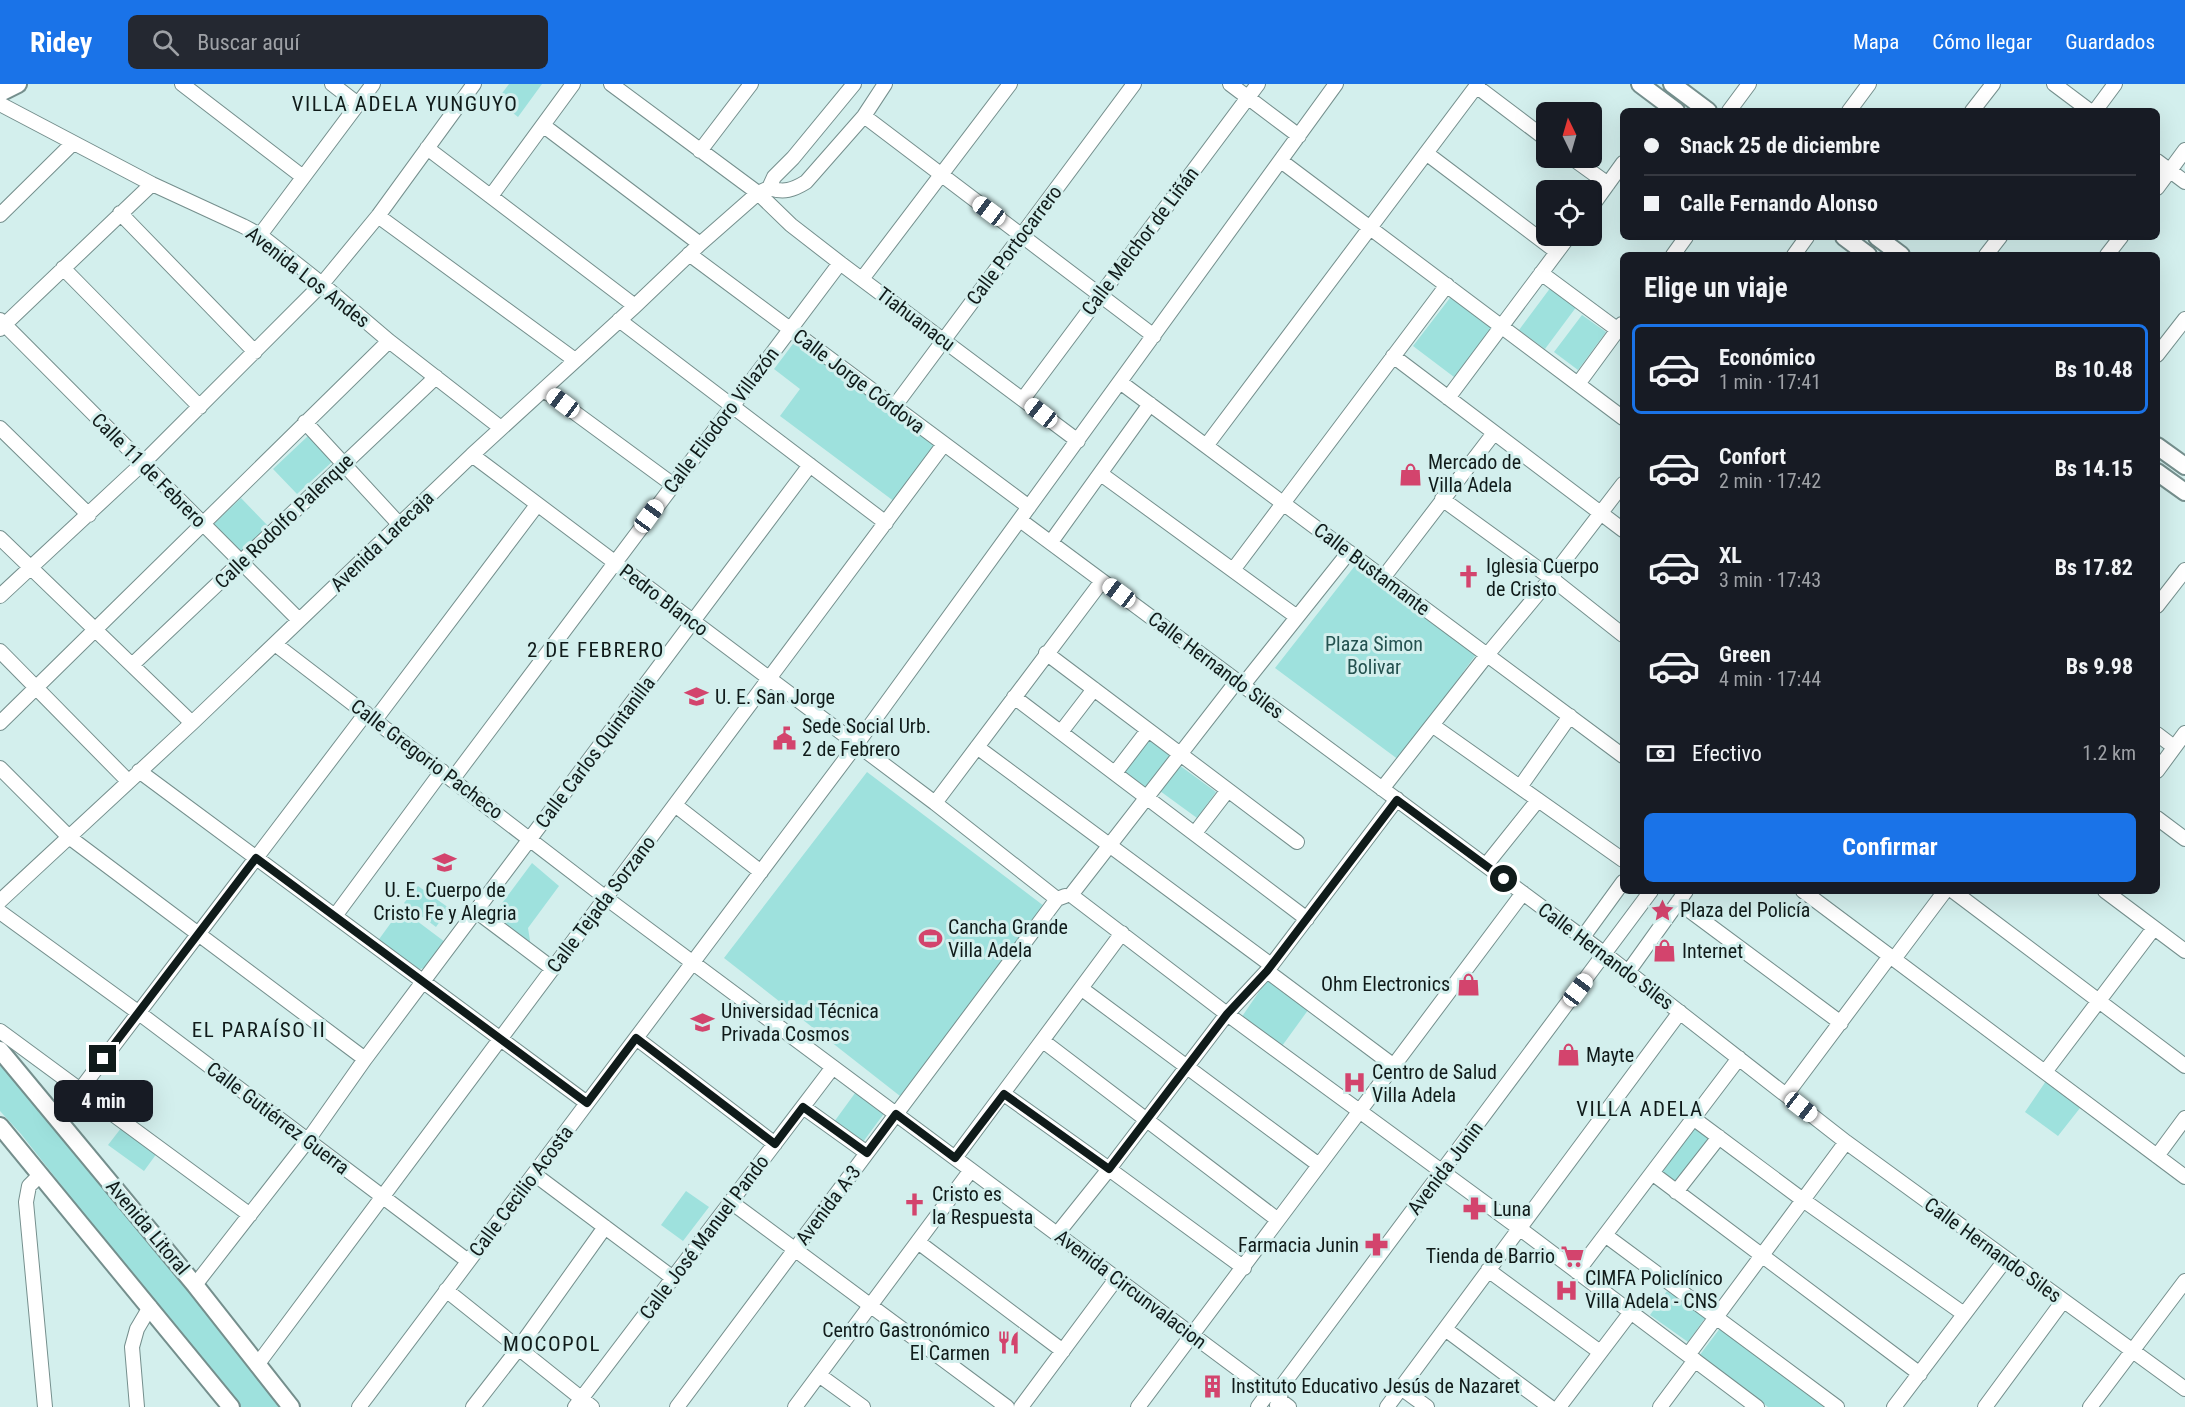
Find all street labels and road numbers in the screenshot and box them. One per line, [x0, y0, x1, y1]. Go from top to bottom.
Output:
street label: Calle Melchor de Liñán [1076, 162, 1204, 320]
street label: Calle Portocarrero [961, 180, 1067, 310]
street label: Avenida Los Andes [241, 221, 375, 333]
street label: Tiahuanacu [872, 282, 960, 356]
street label: Calle Jorge Córdova [788, 324, 930, 438]
street label: Calle Eliodoro Villazón [658, 342, 784, 498]
street label: Calle 11 de Febrero [87, 408, 211, 532]
street label: Calle Rodolfo Palenque [210, 449, 358, 593]
street label: Avenida Larecaja [325, 486, 439, 596]
street label: Calle Bustamante [1309, 518, 1435, 620]
street label: Pedro Blanco [615, 559, 713, 641]
street label: Calle Hernando Siles [1143, 606, 1289, 724]
street label: Calle Carlos Quintanilla [530, 671, 660, 833]
street label: Calle Gregorio Pacheco [346, 694, 508, 824]
street label: Calle Tejada Sorzano [542, 831, 660, 977]
street label: Calle Hernando Siles [1533, 897, 1679, 1015]
street label: Calle Gutiérrez Guerra [202, 1057, 354, 1179]
street label: Avenida Junin [1402, 1117, 1488, 1219]
street label: Calle Cecilio Acosta [464, 1121, 578, 1261]
street label: Calle José Manuel Pando [634, 1150, 774, 1324]
street label: Avenida A-3 [790, 1160, 866, 1250]
street label: Avenida Litoral [101, 1174, 195, 1280]
street label: Calle Hernando Siles [1920, 1192, 2066, 1308]
street label: Avenida Circunvalacion [1051, 1224, 1211, 1354]

